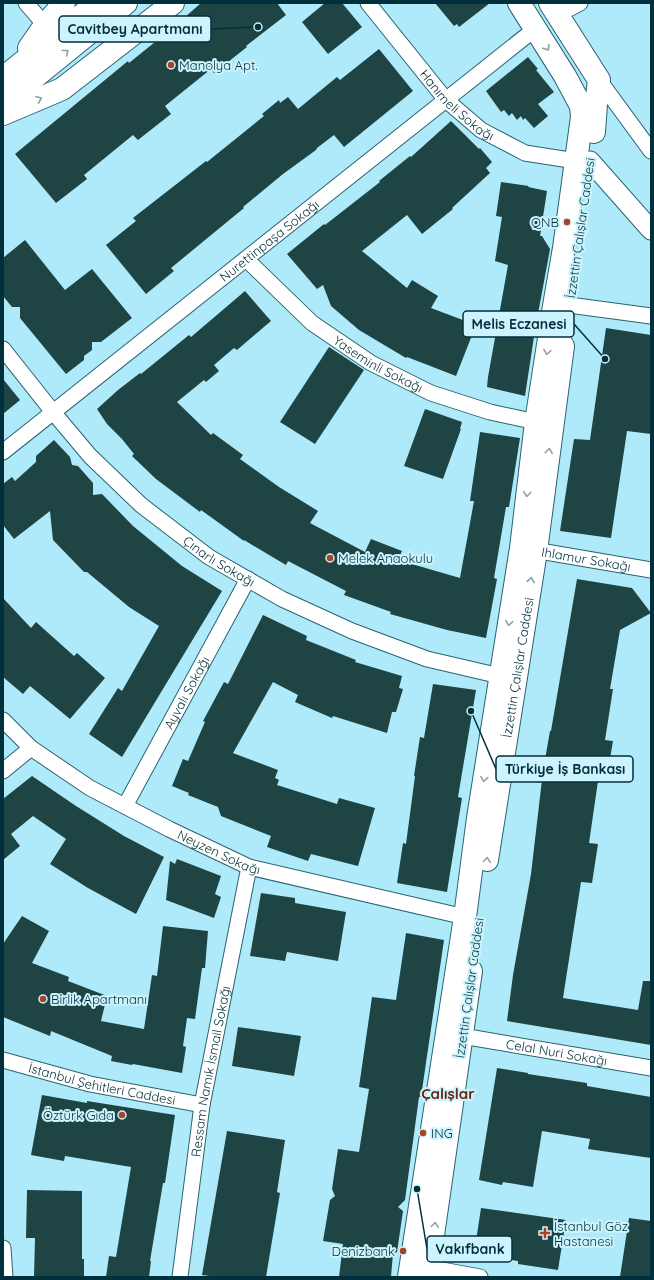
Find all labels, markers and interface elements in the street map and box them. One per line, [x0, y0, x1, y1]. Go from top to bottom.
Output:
callout: Cavitbey Apartmanı [59, 16, 211, 42]
text: Cavitbey Apartmanı [67, 20, 203, 38]
one-way arrow [542, 44, 550, 51]
one-way arrow [61, 50, 68, 57]
place label: Manolya Apt. [179, 57, 258, 73]
marker: Manolya Apt. [166, 60, 176, 70]
street label: Hanımeli Sokağı [417, 66, 497, 144]
one-way arrow [35, 95, 42, 103]
street label: İzzettin Çalışlar Caddesi [562, 157, 598, 299]
street label: Nurettinpaşa Sokağı [216, 196, 322, 285]
place label: QNB [531, 214, 559, 230]
marker: QNB [562, 217, 572, 227]
callout: Melis Eczanesi [463, 311, 574, 337]
text: Melis Eczanesi [472, 315, 566, 333]
street label: Yaseminli Sokağı [330, 332, 426, 396]
one-way arrow [543, 349, 552, 355]
one-way arrow [544, 448, 553, 454]
one-way arrow [523, 491, 532, 497]
street label: Çınarlı Sokağı [180, 532, 258, 590]
street label: Ihlamur Sokağı [540, 543, 632, 574]
place label: Melek Anaokulu [338, 550, 433, 566]
marker: Melek Anaokulu [325, 553, 335, 563]
one-way arrow [526, 577, 535, 583]
street label: İzzettin Çalışlar Caddesi [499, 596, 537, 739]
one-way arrow [505, 620, 513, 626]
street label: Ayvalı Sokağı [160, 653, 213, 732]
callout: Türkiye İş Bankası [496, 756, 633, 782]
text: Türkiye İş Bankası [505, 760, 625, 778]
one-way arrow [480, 776, 489, 782]
street label: Neyzen Sokağı [175, 826, 262, 877]
one-way arrow [482, 857, 491, 863]
street label: İzzettin Çalışlar Caddesi [451, 917, 487, 1059]
street label: Ressam Namık İsmail Sokağı [187, 984, 233, 1158]
place label: Birlik Apartmanı [51, 991, 147, 1007]
marker: Birlik Apartmanı [38, 994, 48, 1004]
street label: Celal Nuri Sokağı [505, 1036, 608, 1068]
street label: İstanbul Şehitleri Caddesi [27, 1059, 177, 1108]
district label: Çalışlar [421, 1084, 475, 1103]
place label: Öztürk Gıda [43, 1107, 114, 1123]
marker: Öztürk Gıda [117, 1110, 127, 1120]
place label: ING [431, 1125, 453, 1141]
marker: ING [418, 1128, 428, 1138]
place label: İstanbul Göz Hastanesi [554, 1218, 628, 1249]
one-way arrow [430, 1221, 439, 1228]
marker: İstanbul Göz Hastanesi [539, 1227, 551, 1239]
callout: Vakıfbank [427, 1236, 512, 1262]
text: Vakıfbank [435, 1240, 505, 1258]
place label: Denizbank [331, 1243, 395, 1259]
marker: Denizbank [398, 1246, 408, 1256]

